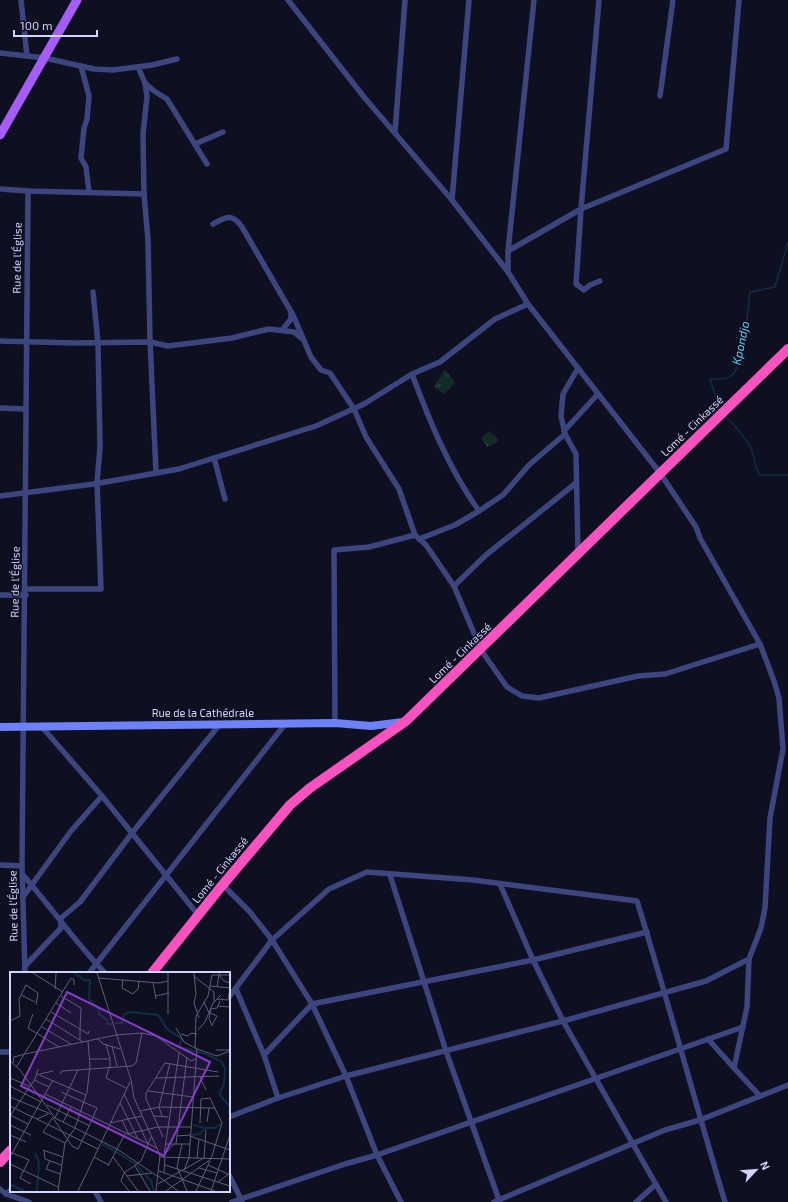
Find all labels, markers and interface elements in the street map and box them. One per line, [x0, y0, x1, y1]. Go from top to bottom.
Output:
scale bar [14, 12, 97, 38]
text: 100 m [20, 18, 52, 32]
street label: Rue de l'Église [9, 222, 24, 294]
water label: Kpondjo [729, 319, 753, 366]
street label: Lomé - Cinkassé [658, 393, 725, 459]
street label: Rue de l'Église [7, 546, 22, 618]
street label: Lomé - Cinkassé [426, 620, 493, 686]
street label: Rue de la Cathédrale [152, 706, 254, 719]
street label: Lomé - Cinkassé [189, 834, 250, 905]
street label: Rue de l'Église [5, 870, 20, 942]
inset map [10, 972, 230, 1192]
north arrow [736, 1150, 776, 1190]
text: N [758, 1159, 773, 1172]

